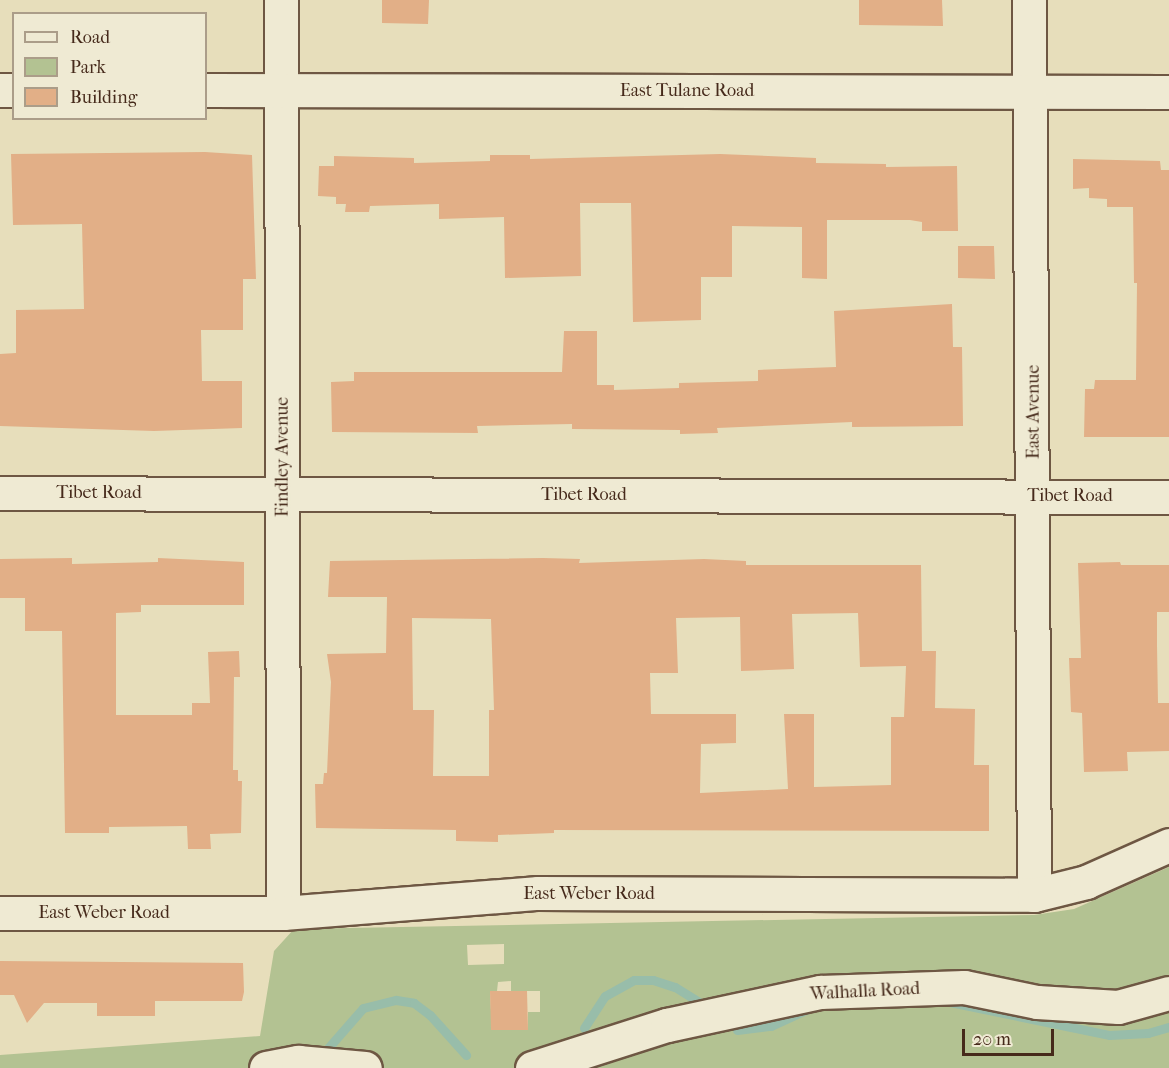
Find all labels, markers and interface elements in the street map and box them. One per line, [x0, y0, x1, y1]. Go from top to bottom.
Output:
legend [12, 12, 207, 120]
text: Road [70, 27, 110, 48]
text: Park [70, 57, 106, 78]
street label: East Tulane Road [620, 80, 754, 102]
text: Building [70, 87, 137, 108]
street label: East Avenue [1023, 365, 1045, 459]
street label: Findley Avenue [272, 397, 294, 517]
street label: Tibet Road [56, 482, 142, 504]
street label: Tibet Road [541, 484, 627, 506]
street label: Tibet Road [1027, 485, 1113, 507]
street label: East Weber Road [523, 883, 655, 905]
street label: East Weber Road [38, 902, 170, 924]
street label: Walhalla Road [809, 978, 921, 1006]
scale bar [965, 1017, 1056, 1055]
text: 20 m [973, 1029, 1011, 1050]

